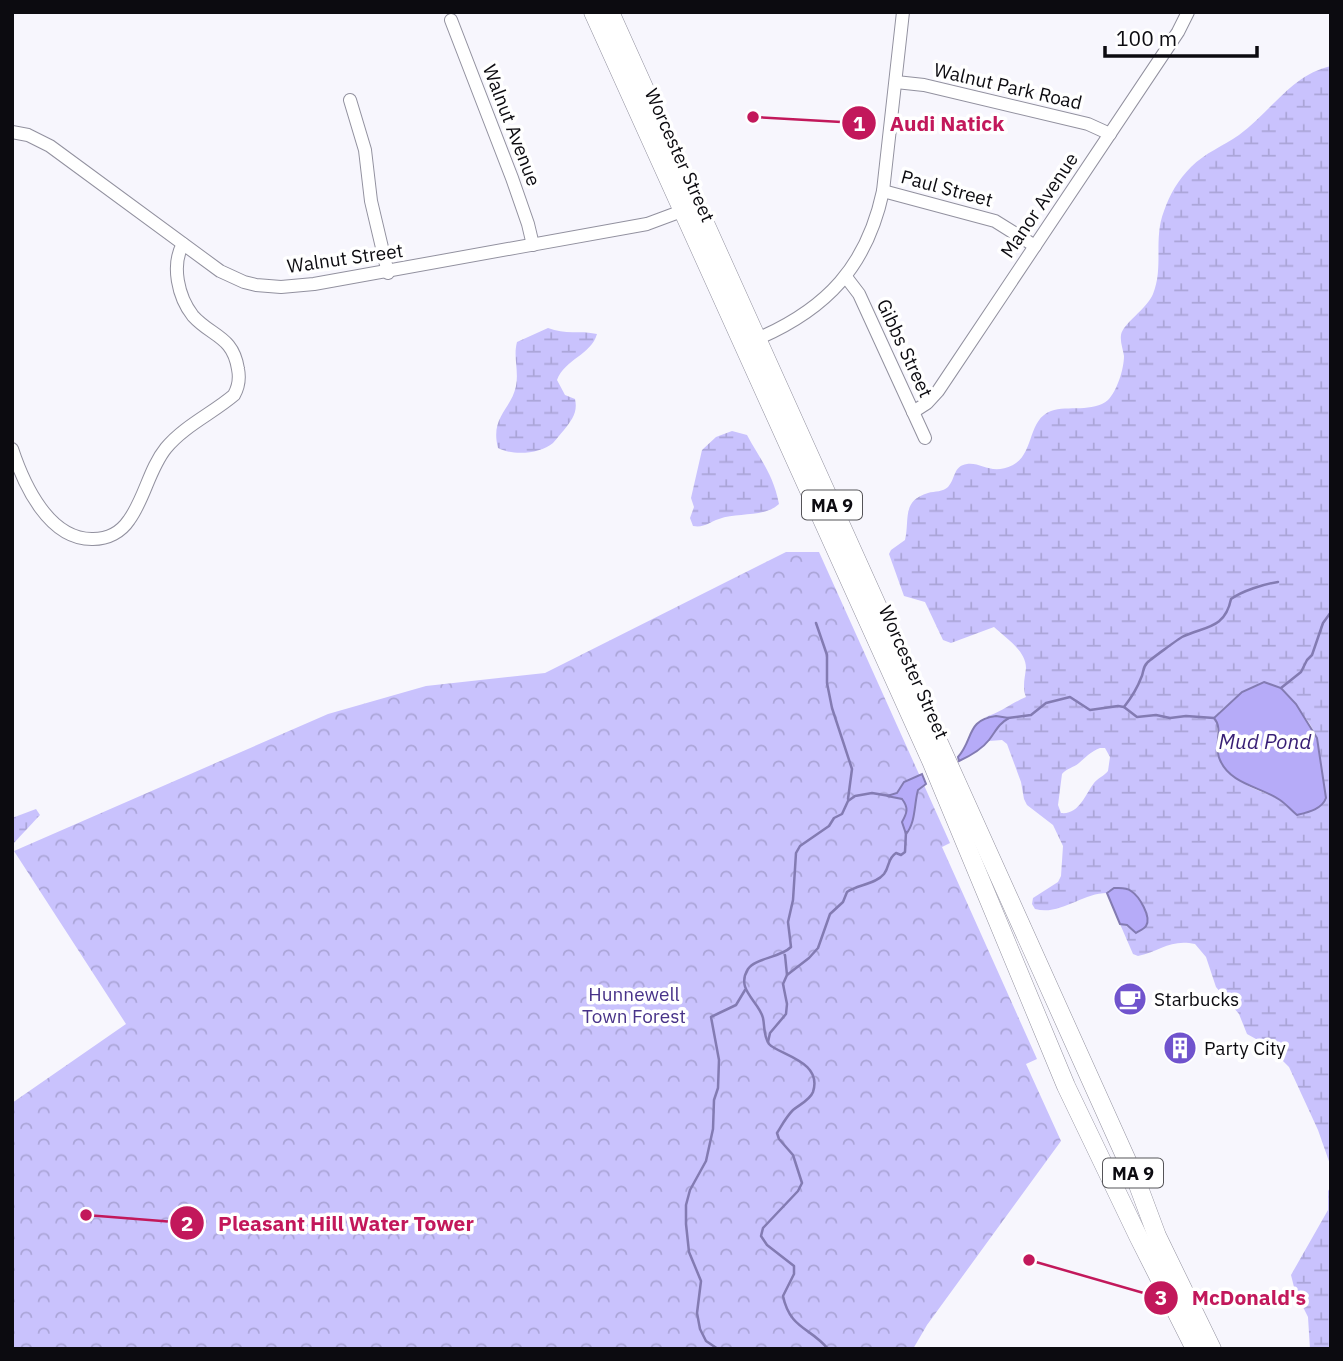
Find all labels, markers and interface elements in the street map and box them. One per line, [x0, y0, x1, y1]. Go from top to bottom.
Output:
scale bar [1105, 14, 1257, 58]
text: 100 m [1116, 24, 1177, 52]
street label: Walnut Park Road [932, 57, 1084, 115]
street label: Walnut Avenue [478, 61, 546, 189]
street label: Worcester Street [640, 84, 720, 226]
callout: Audi Natick [841, 102, 1019, 144]
text: 1 [853, 109, 866, 137]
text: Audi Natick [890, 109, 1005, 137]
street label: Manor Avenue [995, 148, 1083, 262]
street label: Paul Street [898, 164, 996, 212]
street label: Walnut Street [285, 238, 405, 278]
street label: Gibbs Street [872, 295, 938, 401]
road number: MA 9 [802, 490, 862, 520]
street label: Worcester Street [874, 601, 954, 743]
water label: Mud Pond [1218, 727, 1312, 755]
cafe icon: Starbucks [1111, 980, 1149, 1018]
park label: Hunnewell Town Forest [582, 982, 686, 1028]
place label: Starbucks [1154, 987, 1239, 1011]
building icon: Party City [1161, 1029, 1199, 1067]
place label: Party City [1204, 1036, 1286, 1060]
road number: MA 9 [1103, 1158, 1163, 1188]
callout: Pleasant Hill Water Tower [169, 1202, 488, 1244]
text: 2 [181, 1209, 193, 1237]
text: Pleasant Hill Water Tower [218, 1209, 474, 1237]
callout: McDonald's [1143, 1277, 1320, 1319]
text: 3 [1155, 1283, 1167, 1311]
text: McDonald's [1192, 1283, 1306, 1311]

